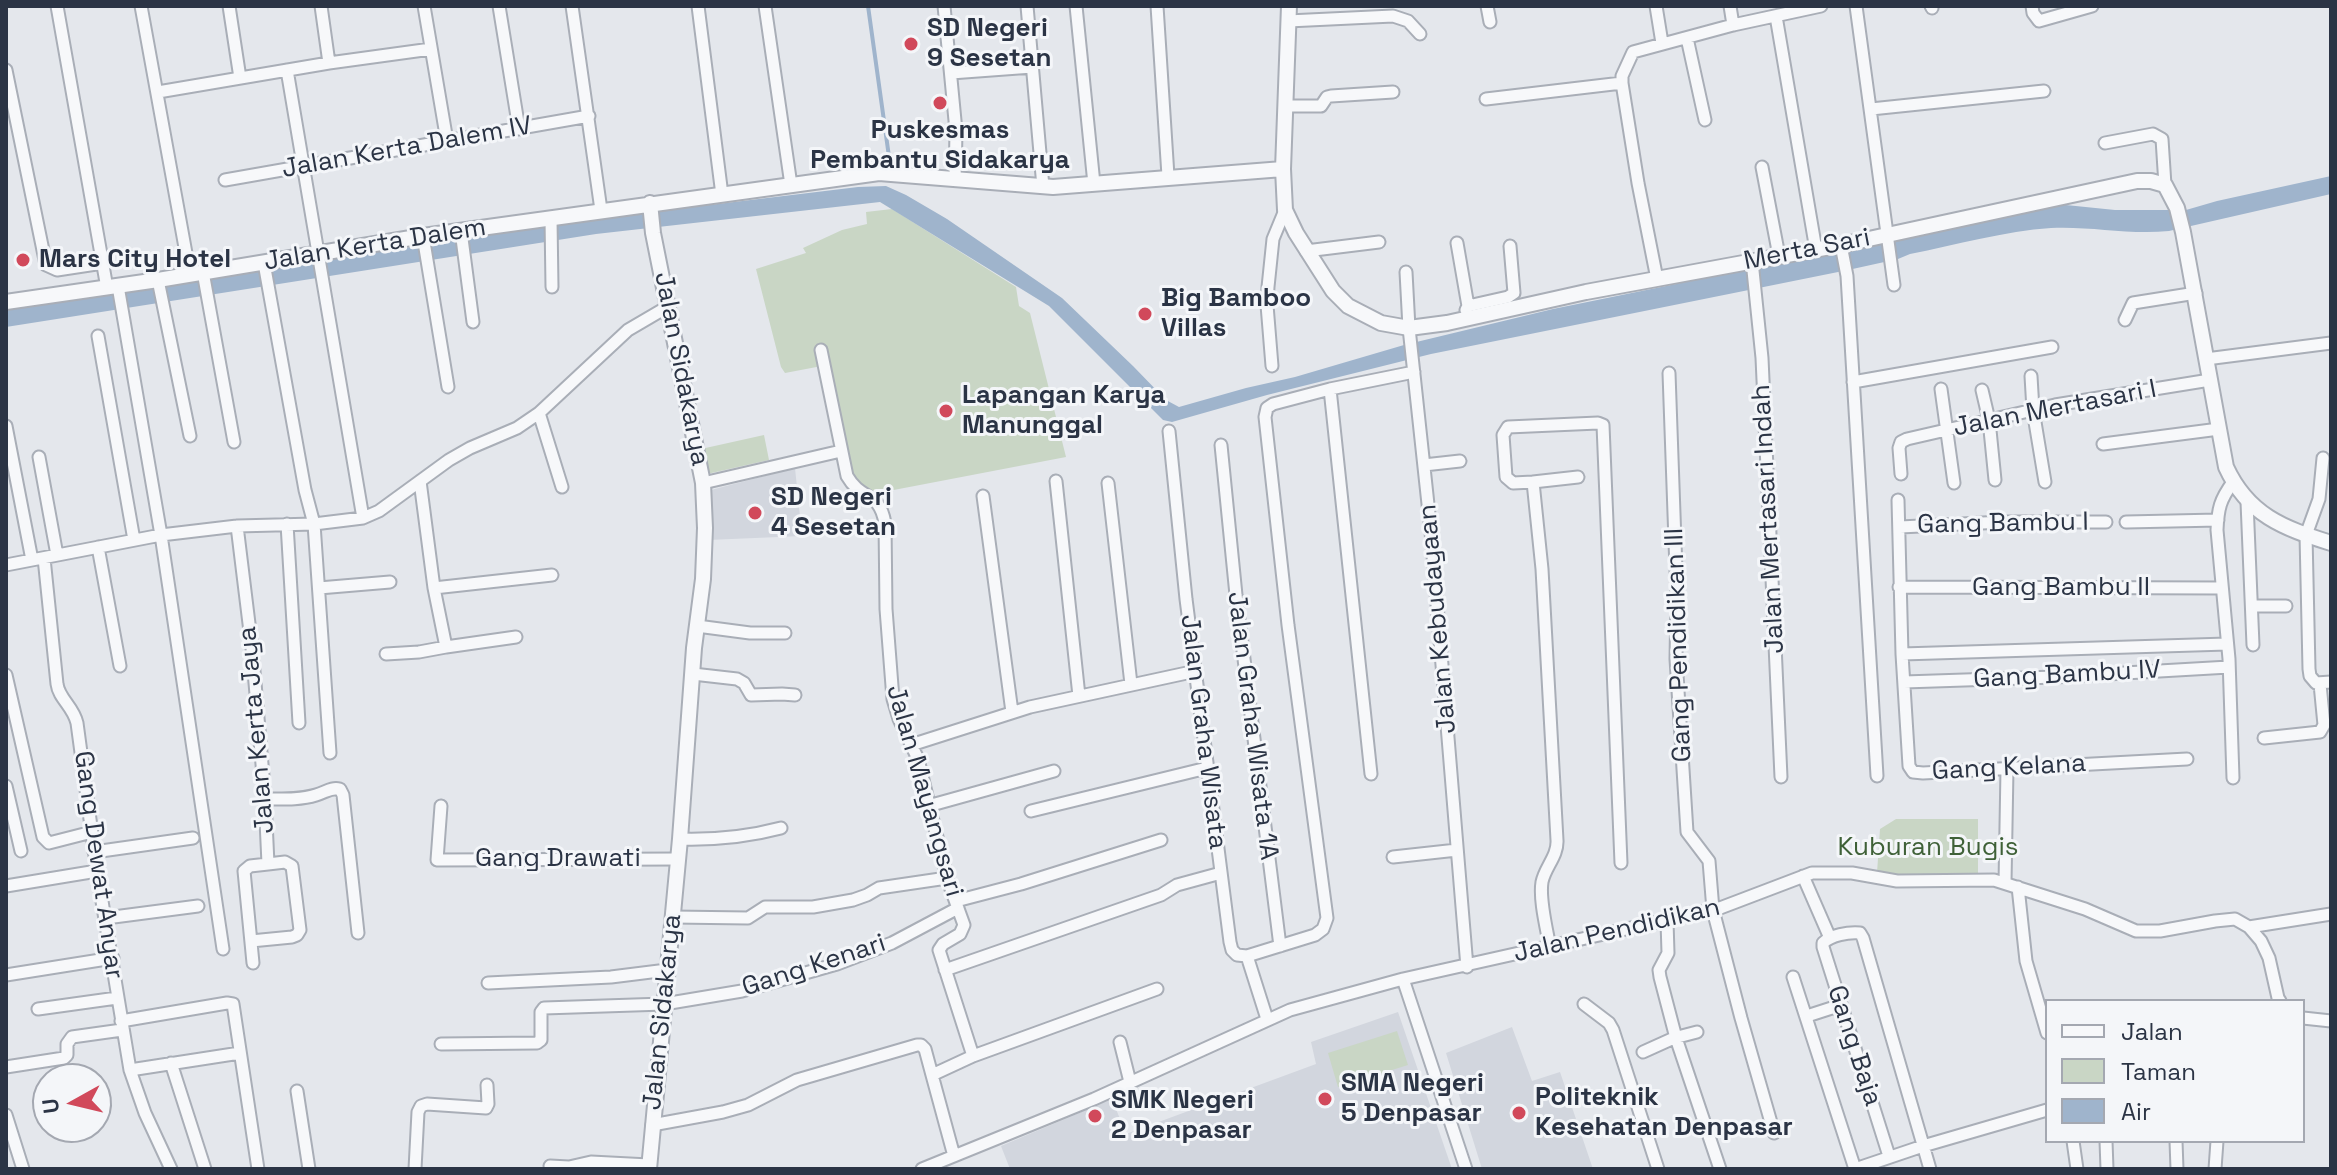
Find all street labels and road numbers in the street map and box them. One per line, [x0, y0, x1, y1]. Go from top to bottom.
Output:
street label: Jalan Kerta Dalem IV [280, 111, 534, 185]
street label: Jalan Kerta Dalem [262, 212, 488, 278]
street label: Merta Sari [1741, 222, 1873, 278]
street label: Jalan Sidakarya [647, 269, 715, 469]
street label: Jalan Mertasari I [1951, 374, 2159, 444]
street label: Jalan Mertasari Indah [1746, 384, 1792, 654]
street label: Jalan Kebudayaan [1412, 503, 1464, 735]
street label: Gang Bambu I [1917, 507, 2089, 541]
street label: Gang Pendidikan III [1659, 527, 1699, 763]
street label: Gang Bambu II [1972, 572, 2150, 604]
street label: Jalan Graha Wisata 1A [1220, 590, 1284, 862]
street label: Jalan Graha Wisata [1173, 613, 1233, 851]
street label: Jalan Kerta Jaya [232, 625, 282, 835]
street label: Gang Bambu IV [1972, 655, 2162, 695]
street label: Jalan Mayangsari [879, 681, 969, 901]
street label: Gang Kelana [1931, 748, 2087, 788]
street label: Gang Dewat Anyar [67, 749, 129, 981]
street label: Gang Drawati [475, 843, 641, 875]
street label: Jalan Pendidikan [1511, 892, 1723, 970]
street label: Jalan Sidakarya [637, 912, 689, 1112]
street label: Gang Kenari [738, 928, 890, 1004]
street label: Gang Baja [1820, 982, 1888, 1110]

